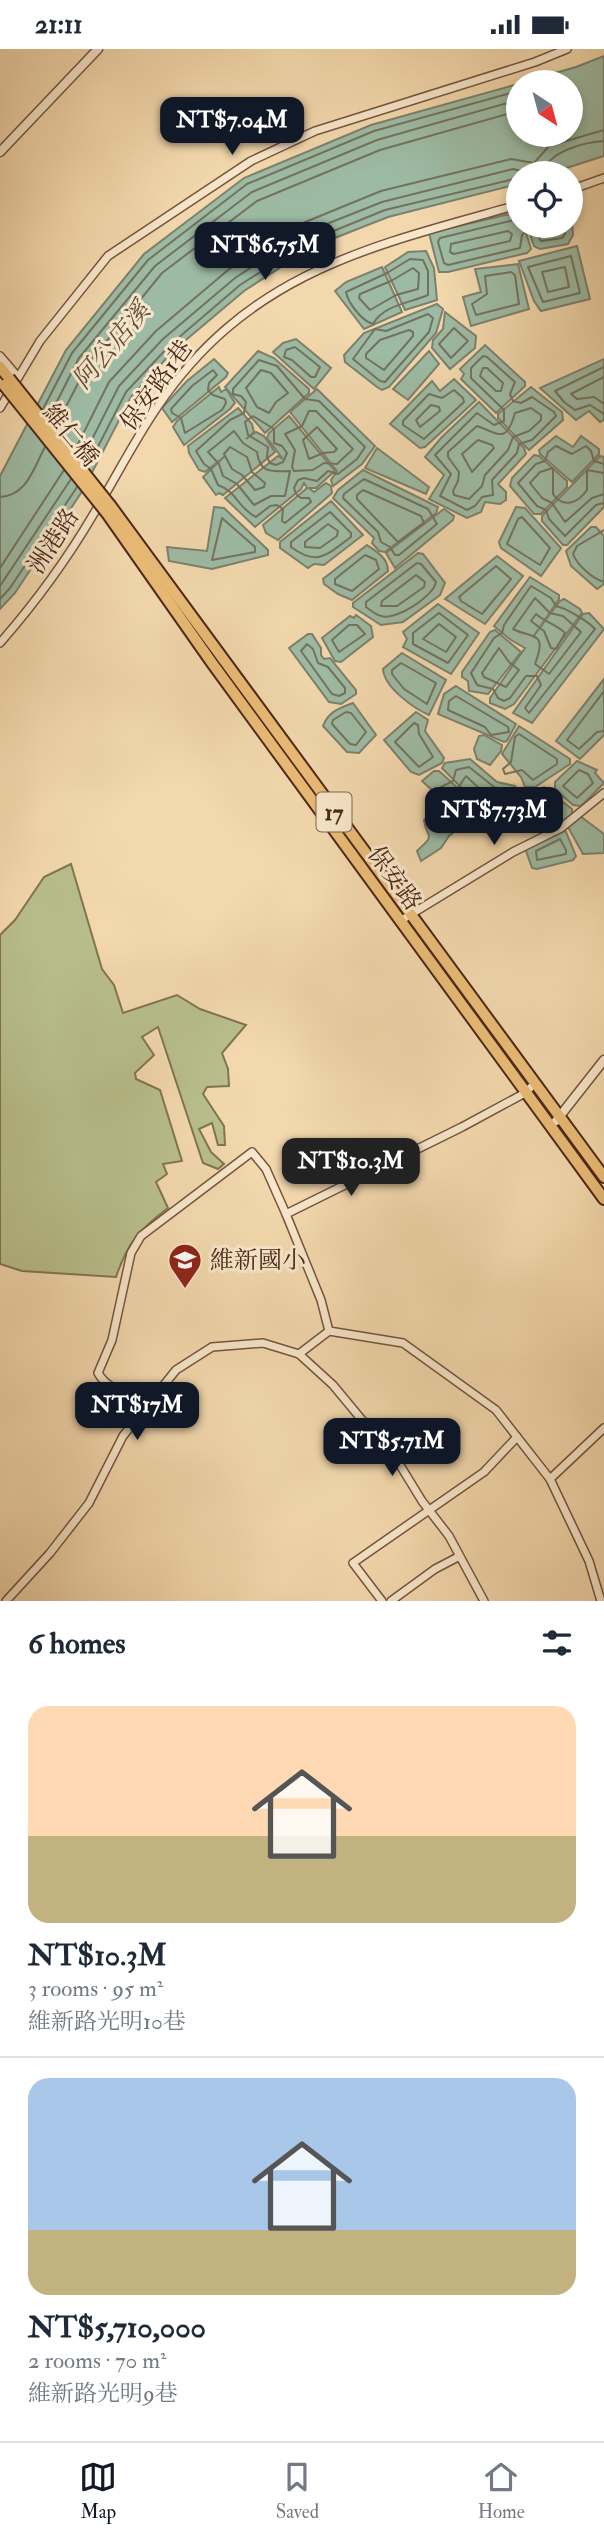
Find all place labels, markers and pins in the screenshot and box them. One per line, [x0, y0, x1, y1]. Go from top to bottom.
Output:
pin: NT$7.04M [160, 97, 304, 157]
pin: NT$6.75M [193, 223, 337, 282]
pin: NT$7.73M [422, 787, 566, 847]
pin: NT$10.3M [279, 1139, 423, 1198]
school or university icon: 維新國小 [166, 1241, 204, 1290]
place label: 維新國小 [210, 1245, 306, 1276]
pin: NT$17M [80, 1383, 194, 1442]
pin: NT$5.71M [320, 1419, 464, 1478]

